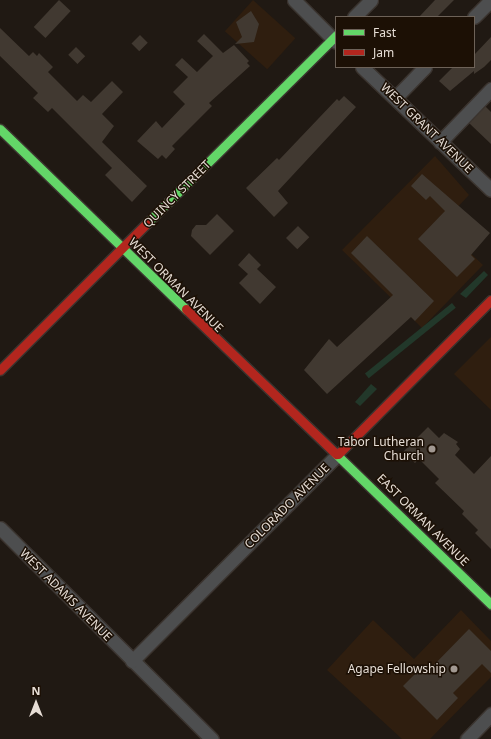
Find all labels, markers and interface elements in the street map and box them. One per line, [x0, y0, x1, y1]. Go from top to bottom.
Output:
legend [335, 16, 475, 68]
text: Fast [373, 24, 396, 41]
text: Jam [373, 44, 394, 61]
street label: WEST GRANT AVENUE [378, 80, 476, 176]
street label: QUINCY STREET [140, 157, 214, 231]
street label: WEST ORMAN AVENUE [126, 235, 226, 335]
place label: Tabor Lutheran Church [338, 435, 424, 463]
marker: Tabor Lutheran Church [427, 444, 437, 454]
street label: COLORADO AVENUE [242, 461, 332, 551]
street label: EAST ORMAN AVENUE [374, 471, 472, 569]
street label: WEST ADAMS AVENUE [17, 546, 115, 644]
place label: Agape Fellowship [348, 662, 446, 676]
marker: Agape Fellowship [449, 664, 459, 674]
north arrow [16, 683, 56, 723]
text: N [32, 683, 40, 698]

